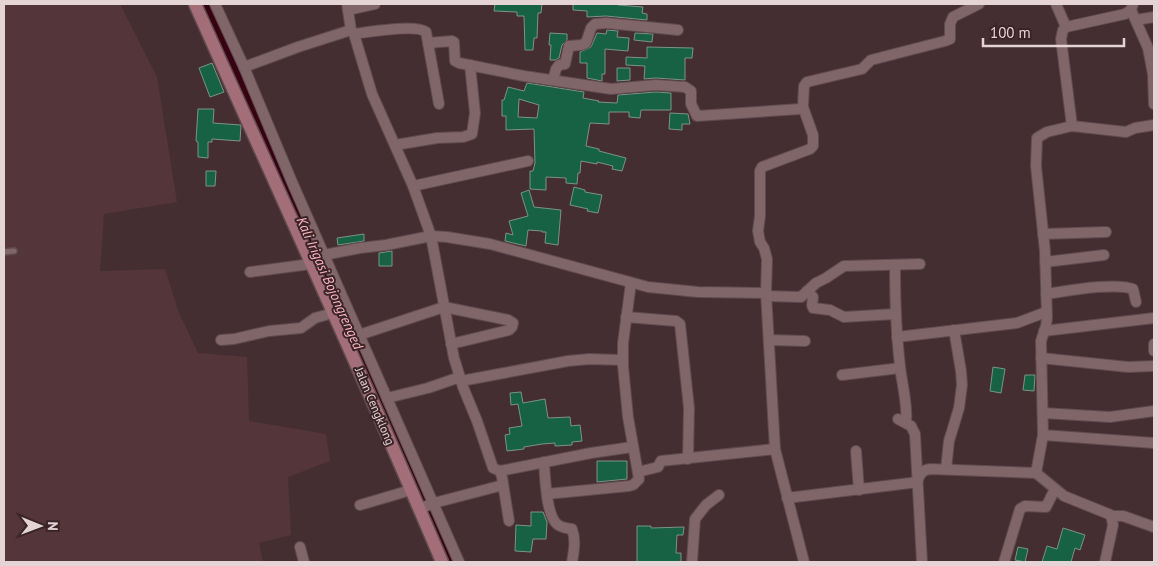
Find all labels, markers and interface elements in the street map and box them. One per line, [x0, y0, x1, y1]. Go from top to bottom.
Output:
scale bar [983, 15, 1124, 47]
text: 100 m [990, 23, 1031, 42]
water label: Kali Irigasi Bojongrenged [293, 214, 368, 353]
street label: Jalan Cengklong [352, 364, 398, 447]
north arrow [15, 501, 65, 551]
text: N [44, 521, 62, 531]

